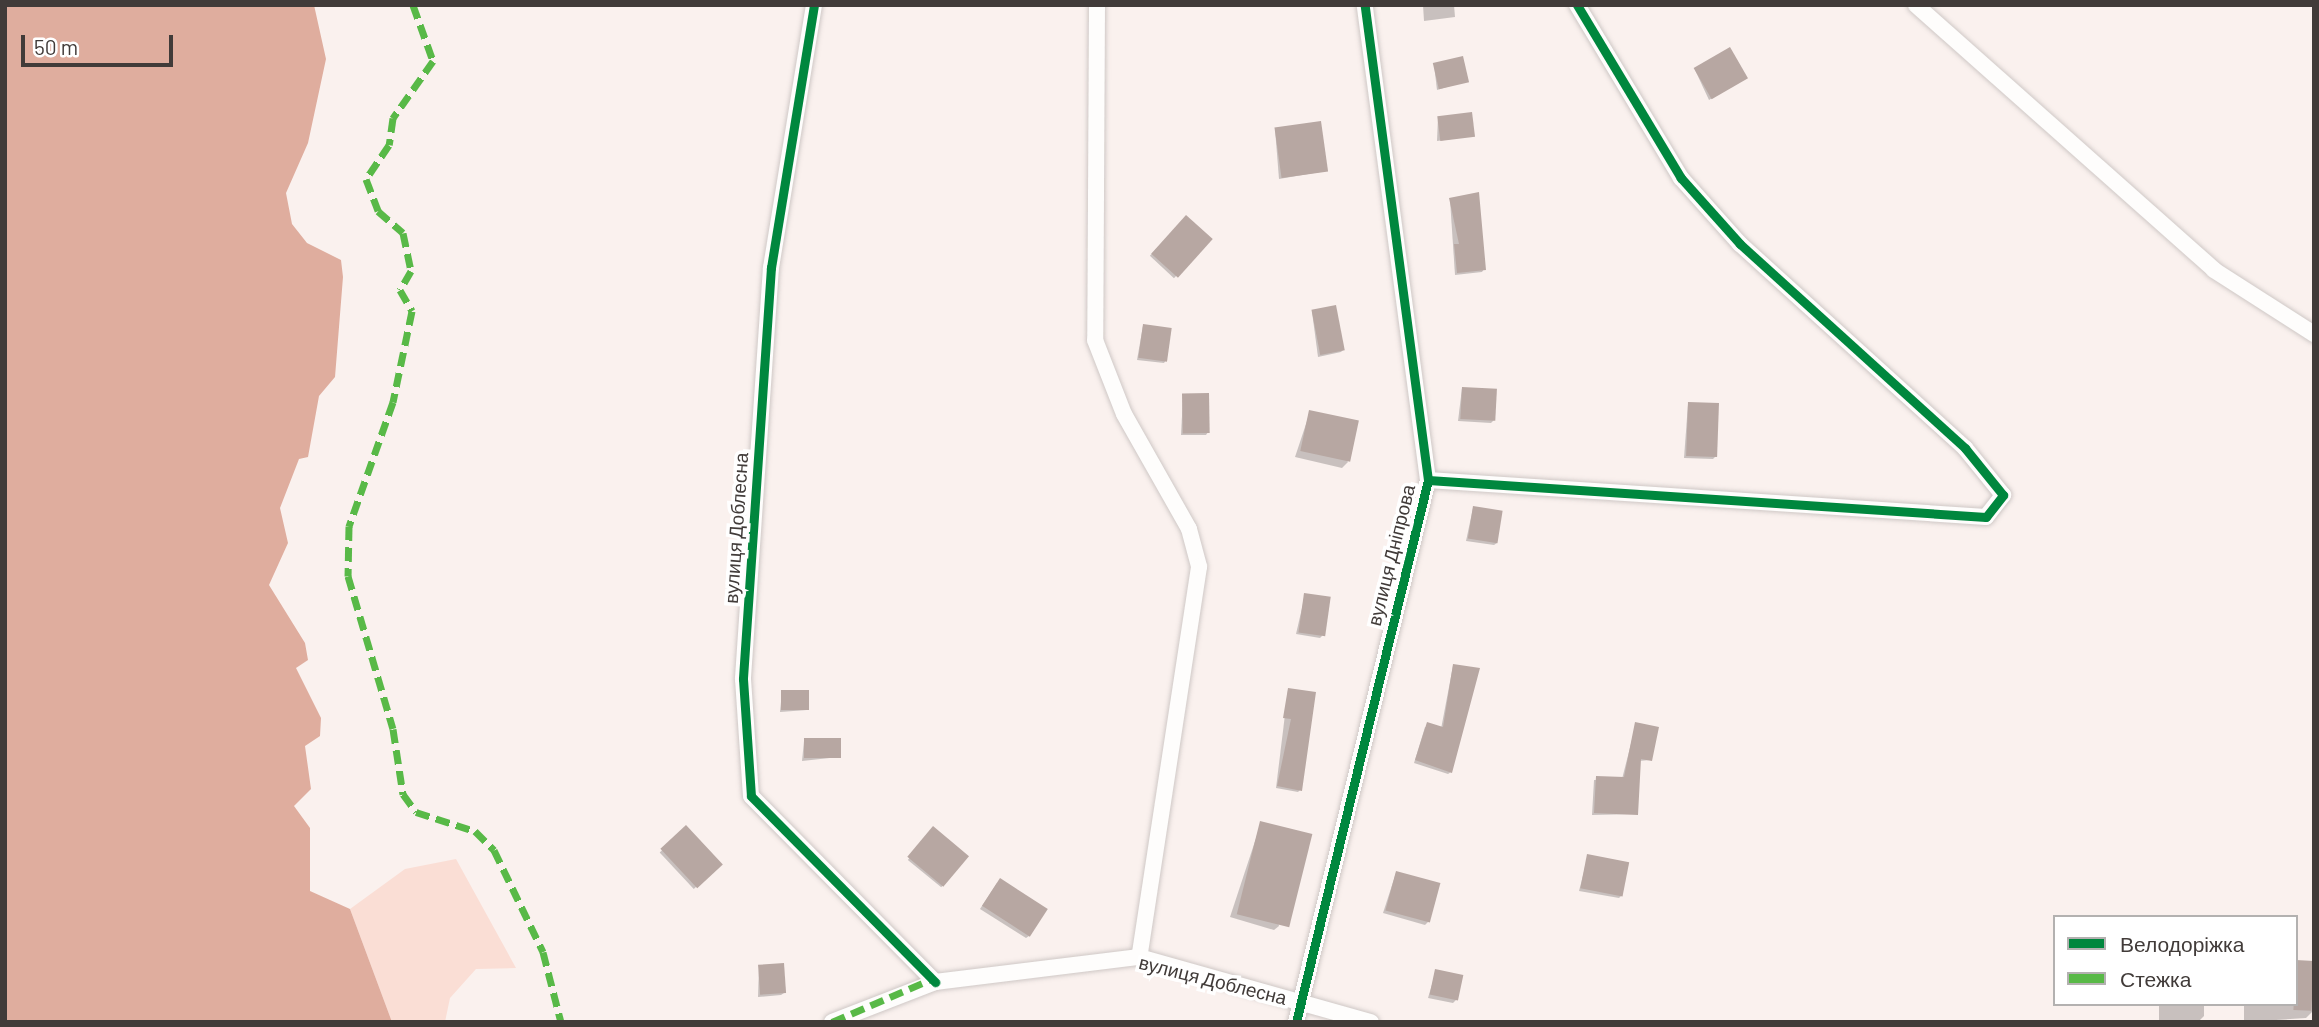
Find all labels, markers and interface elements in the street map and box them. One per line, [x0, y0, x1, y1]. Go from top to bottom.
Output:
scale bar [24, 21, 177, 65]
text: 50 m [34, 34, 78, 59]
street label: вулиця Доблесна [719, 452, 753, 604]
street label: вулиця Дніпрова [1362, 482, 1420, 628]
legend [2053, 915, 2298, 1006]
text: Велодоріжка [2120, 931, 2244, 956]
street label: вулиця Доблесна [1137, 951, 1289, 1009]
text: Стежка [2120, 966, 2191, 991]

